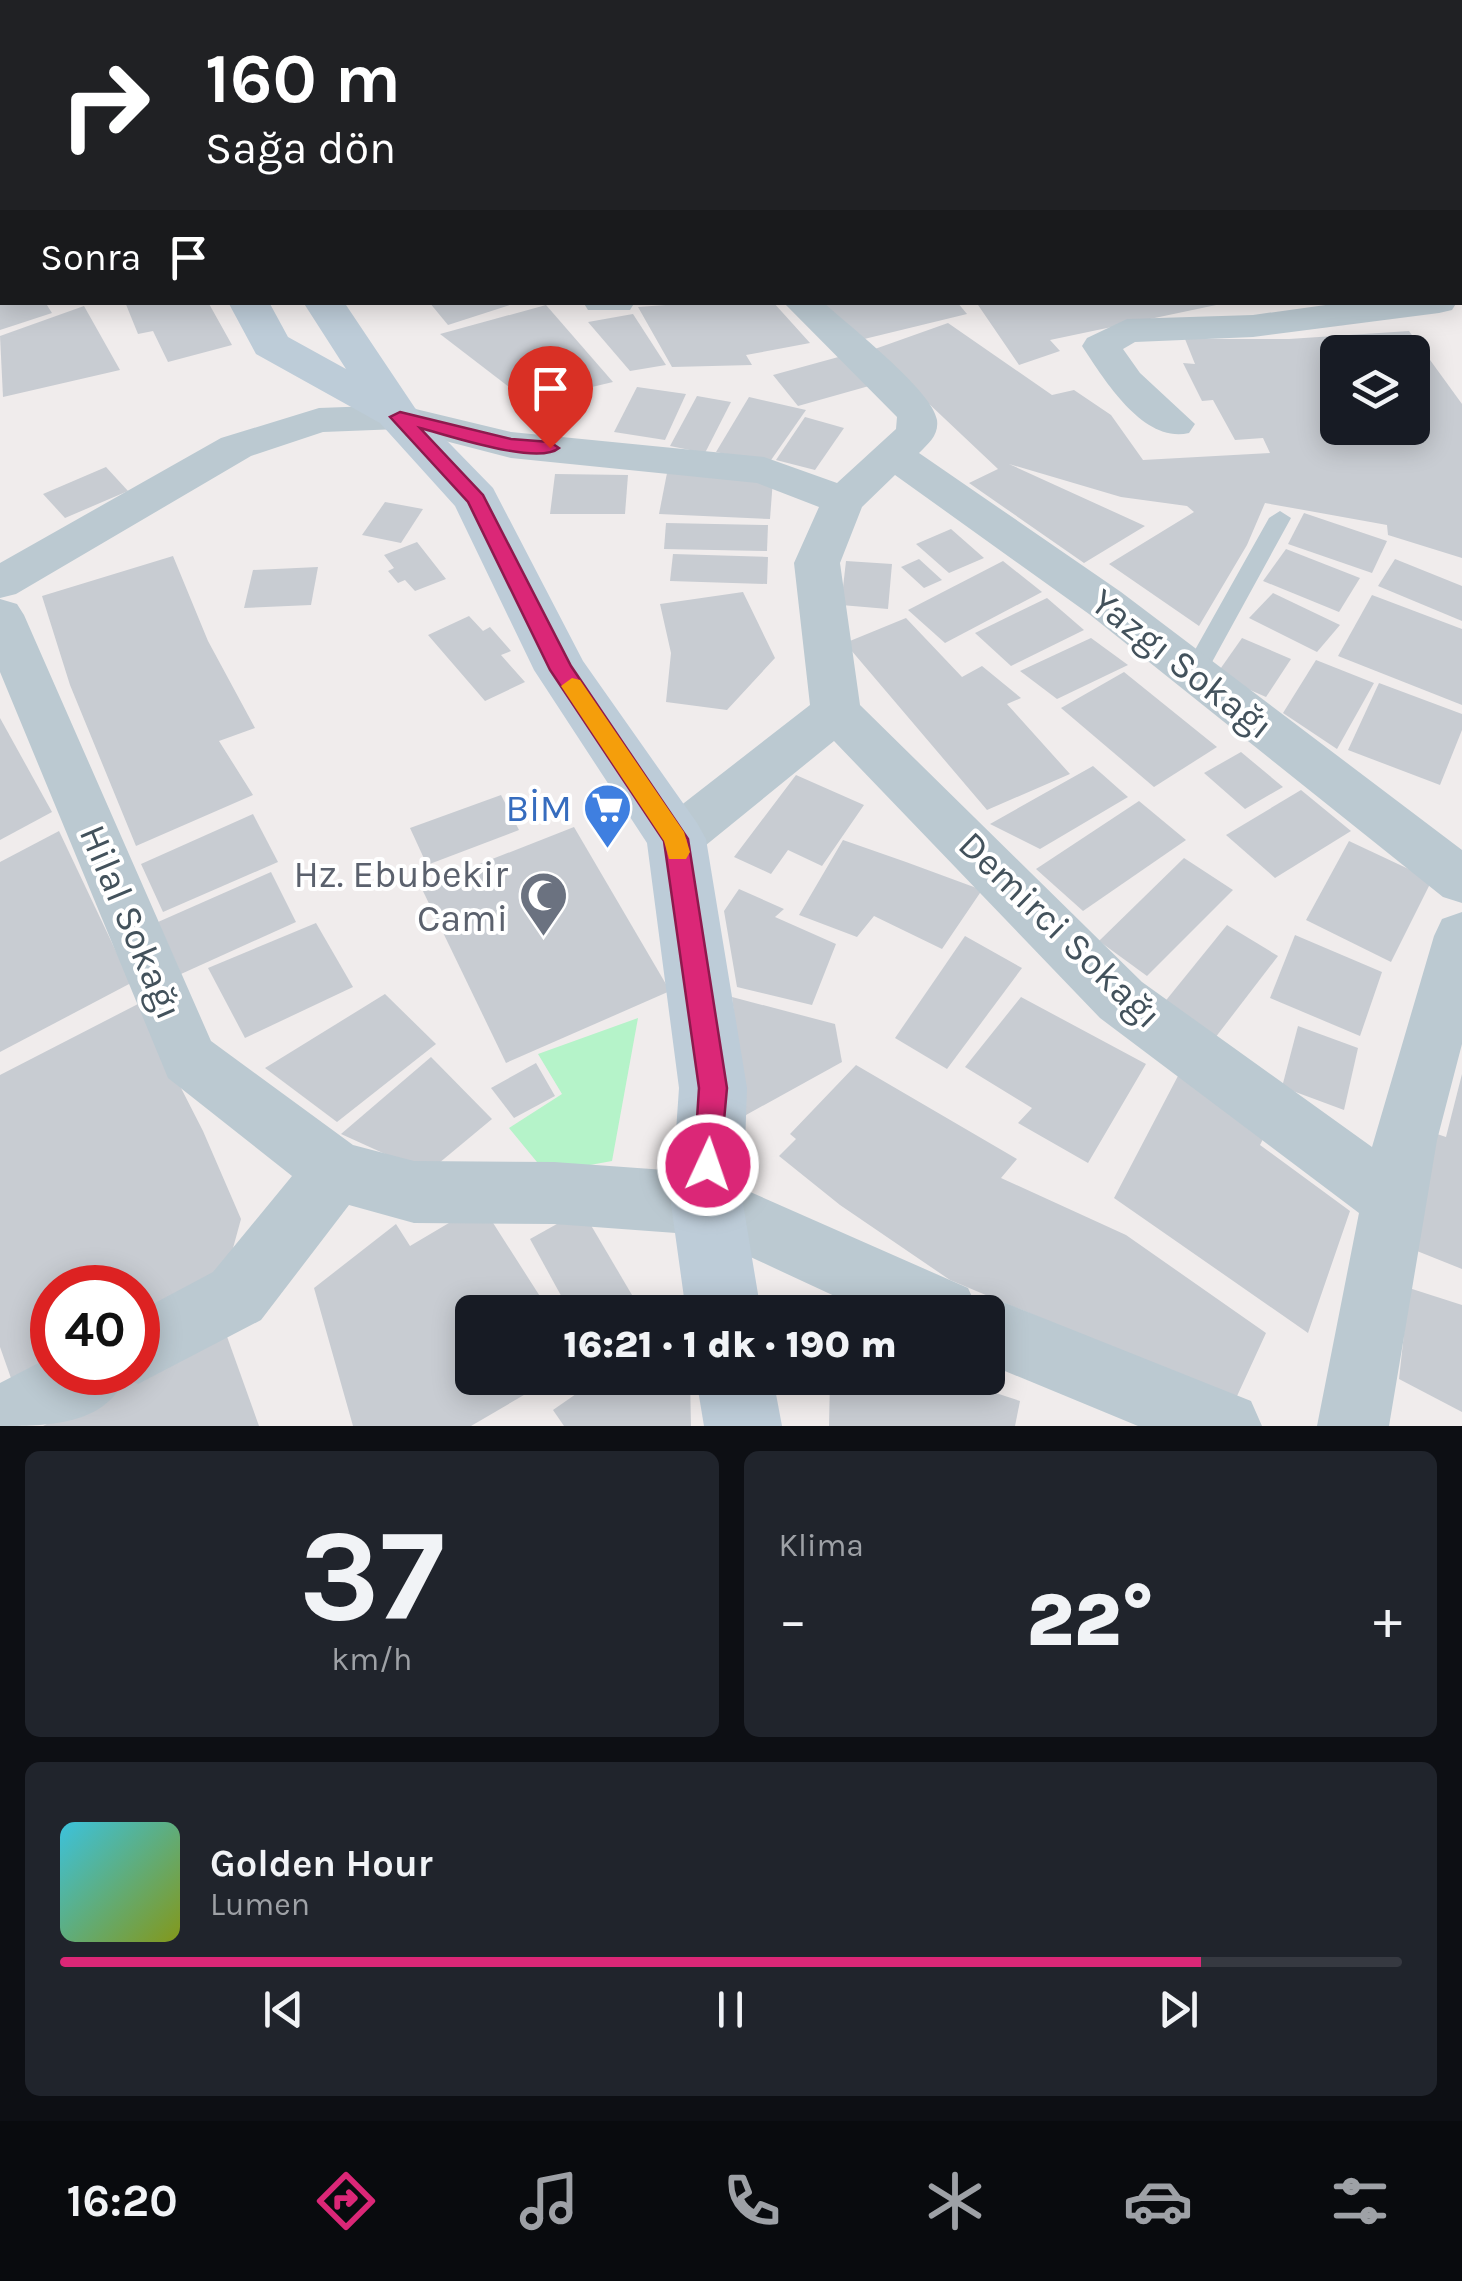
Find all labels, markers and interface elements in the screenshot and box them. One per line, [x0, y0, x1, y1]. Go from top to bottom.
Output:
text: 160 m [205, 38, 401, 120]
icon: right [40, 40, 170, 170]
text: Sağa dön [205, 122, 396, 174]
icon: arrive [161, 230, 216, 285]
text: Sonra [40, 235, 141, 280]
map controls [1320, 335, 1430, 445]
button: layers [1320, 335, 1430, 445]
pin [508, 346, 593, 449]
icon: arrive [523, 361, 578, 416]
street label: Yazgı Sokağı [1082, 579, 1282, 749]
supermarket icon: BİM [581, 782, 633, 850]
place label: BİM [506, 786, 572, 831]
street label: Hilal Sokağı [70, 818, 192, 1026]
street label: Demirci Sokağı [949, 822, 1171, 1038]
place label: Hz. Ebubekir Cami [293, 852, 508, 941]
mosque icon: Hz. Ebubekir Cami [517, 870, 569, 938]
position arrow [656, 1113, 760, 1217]
speed limit sign: 40 [30, 1265, 160, 1395]
text: 16:21 · 1 dk · 190 m [563, 1322, 897, 1367]
text: 37 [299, 1500, 445, 1652]
text: Klima [779, 1527, 864, 1564]
text: 22° [1026, 1576, 1154, 1664]
text: − [779, 1588, 807, 1652]
text: + [1373, 1588, 1402, 1652]
text: km/h [331, 1641, 412, 1678]
text: Golden Hour [210, 1841, 433, 1886]
text: Lumen [210, 1886, 310, 1923]
icon: previous [256, 1982, 311, 2037]
icon: pause [703, 1982, 758, 2037]
icon: next [1151, 1982, 1206, 2037]
icon: directions [311, 2166, 381, 2236]
icon: music [514, 2166, 584, 2236]
icon: phone [717, 2166, 787, 2236]
icon: climate [920, 2166, 990, 2236]
icon: car [1123, 2166, 1193, 2236]
icon: filters [1325, 2166, 1395, 2236]
text: 16:20 [66, 2175, 178, 2227]

